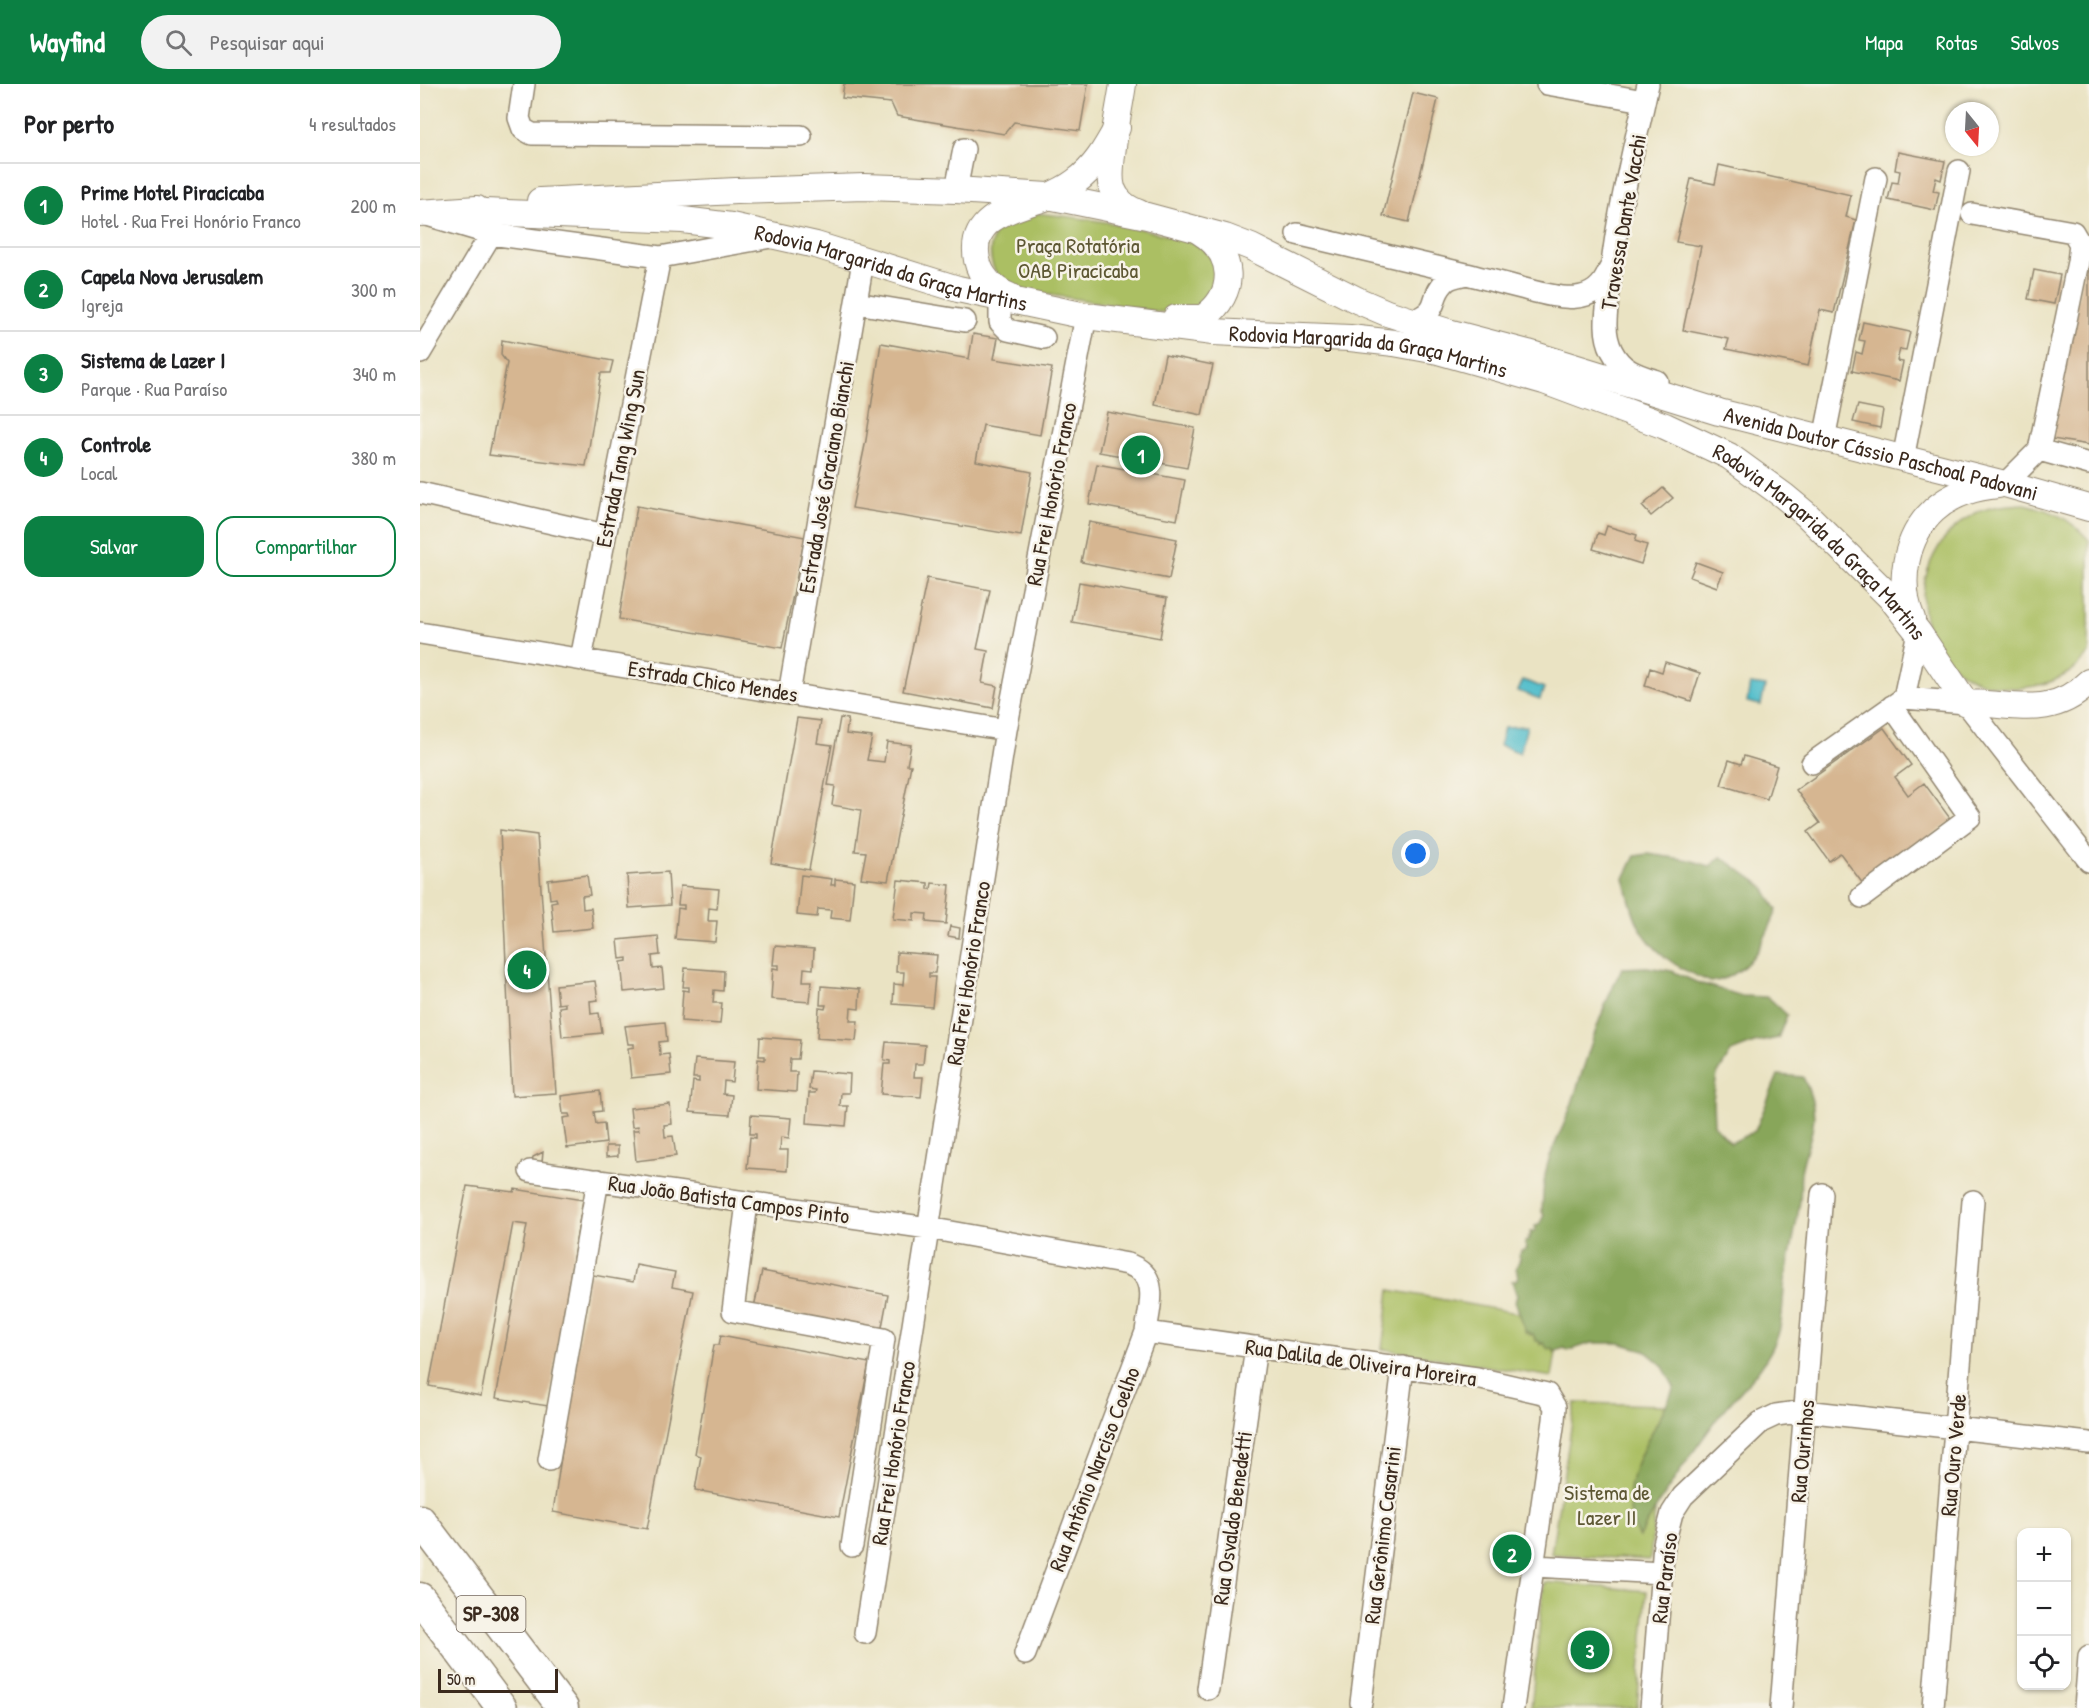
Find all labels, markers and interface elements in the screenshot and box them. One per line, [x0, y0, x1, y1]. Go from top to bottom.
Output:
search box [141, 15, 561, 69]
text: Wayfind [30, 23, 105, 61]
icon: search [162, 26, 195, 59]
text: Pesquisar aqui [210, 27, 325, 57]
text: Mapa [1865, 28, 1903, 57]
text: Rotas [1936, 28, 1978, 57]
text: Salvos [2011, 28, 2059, 57]
north arrow [1945, 102, 1999, 156]
text: Por perto [24, 106, 114, 141]
text: 4 resultados [309, 110, 396, 137]
street label: Travessa Dante Vacchi [1593, 132, 1653, 312]
text: Prime Motel Piracicaba [81, 177, 264, 207]
text: 1 [40, 192, 47, 219]
text: 200 m [351, 192, 396, 219]
text: Hotel · Rua Frei Honório Franco [81, 207, 301, 234]
street label: Rodovia Margarida da Graça Martins [752, 217, 1030, 318]
park label: Praça Rotatória OAB Piracicaba [1016, 230, 1140, 285]
text: Capela Nova Jerusalem [81, 261, 263, 291]
text: 2 [39, 276, 48, 303]
text: 300 m [351, 276, 396, 303]
text: Igreja [81, 291, 123, 318]
street label: Rodovia Margarida da Graça Martins [1228, 318, 1511, 385]
text: Sistema de Lazer I [81, 345, 226, 375]
street label: Estrada José Graciano Bianchi [791, 358, 861, 596]
text: 3 [39, 360, 48, 387]
text: 340 m [352, 360, 396, 387]
street label: Estrada Tang Wing Sun [588, 366, 652, 550]
text: Parque · Rua Paraíso [81, 375, 227, 402]
street label: Avenida Doutor Cássio Paschoal Padovani [1721, 399, 2042, 508]
street label: Rua Frei Honório Franco [1019, 400, 1083, 588]
text: Controle [81, 429, 151, 459]
pin: 1 [1122, 432, 1160, 478]
street label: Rodovia Margarida da Graça Martins [1708, 436, 1934, 646]
text: 4 [40, 444, 47, 471]
text: 380 m [351, 444, 396, 471]
text: Local [81, 459, 117, 486]
button: Salvar [24, 516, 204, 577]
button: Compartilhar [216, 516, 396, 577]
street label: Estrada Chico Mendes [626, 653, 800, 709]
your location [1401, 839, 1430, 868]
street label: Rua Frei Honório Franco [939, 879, 997, 1067]
pin: 4 [508, 948, 546, 992]
street label: Rua João Batista Campos Pinto [606, 1167, 852, 1231]
street label: Rua Dalila de Oliveira Moreira [1243, 1331, 1479, 1393]
street label: Rua Frei Honório Franco [864, 1359, 922, 1547]
street label: Rua Antônio Narciso Coelho [1041, 1362, 1147, 1576]
street label: Rua Ouro Verde [1933, 1392, 1973, 1517]
street label: Rua Ourinhos [1783, 1398, 1821, 1504]
street label: Rua Osvaldo Benedetti [1205, 1429, 1259, 1607]
street label: Rua Gerônimo Casarini [1356, 1444, 1408, 1626]
park label: Sistema de Lazer II [1564, 1477, 1650, 1532]
map controls [2017, 1528, 2071, 1690]
button: + [2017, 1528, 2071, 1582]
street label: Rua Paraíso [1644, 1531, 1684, 1625]
pin: 2 [1492, 1532, 1532, 1576]
button: − [2017, 1582, 2071, 1636]
road number: SP-308 [456, 1596, 526, 1632]
pin: 3 [1570, 1628, 1610, 1672]
button: locate [2017, 1636, 2071, 1690]
scale bar [438, 1666, 558, 1694]
text: 50 m [447, 1668, 476, 1690]

